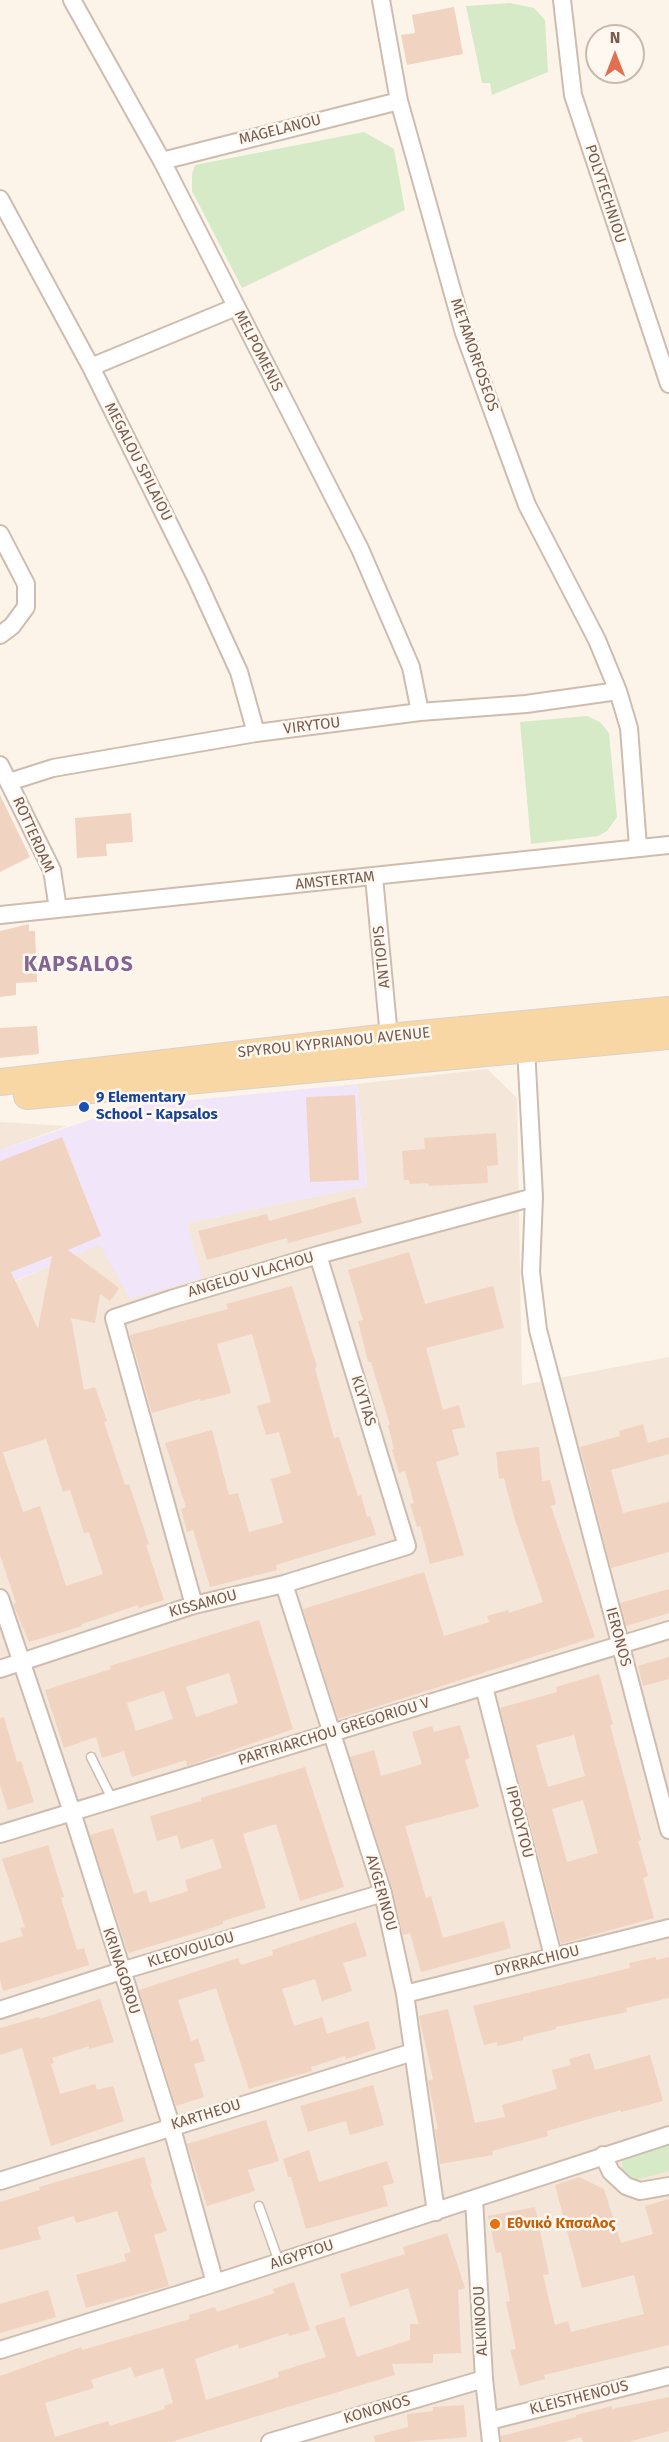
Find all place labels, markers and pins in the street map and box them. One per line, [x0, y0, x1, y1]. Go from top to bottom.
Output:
place label: 9 Elementary School - Kapsalos [96, 1089, 218, 1124]
marker: 9 Elementary School - Kapsalos [77, 1100, 91, 1114]
place label: Εθνικό Κπσαλος [507, 2215, 616, 2233]
marker: Εθνικό Κπσαλος [488, 2217, 502, 2231]

